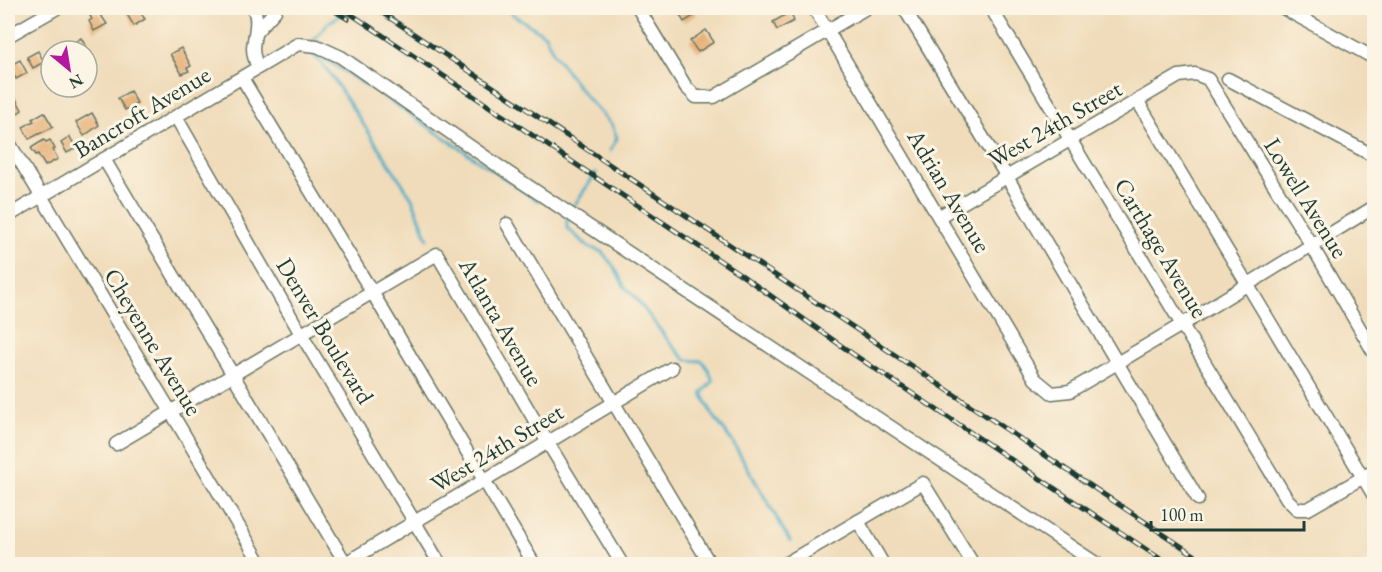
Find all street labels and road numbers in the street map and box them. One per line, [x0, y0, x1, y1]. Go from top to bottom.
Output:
street label: Bancroft Avenue [68, 58, 216, 165]
street label: West 24th Street [982, 73, 1128, 174]
street label: Adrian Avenue [900, 123, 998, 258]
street label: Lowell Avenue [1257, 132, 1356, 264]
street label: Carthage Avenue [1108, 172, 1215, 323]
street label: Atlanta Avenue [452, 251, 551, 391]
street label: Denver Boulevard [270, 252, 382, 410]
street label: Cheyenne Avenue [97, 262, 210, 421]
street label: West 24th Street [425, 396, 569, 499]

